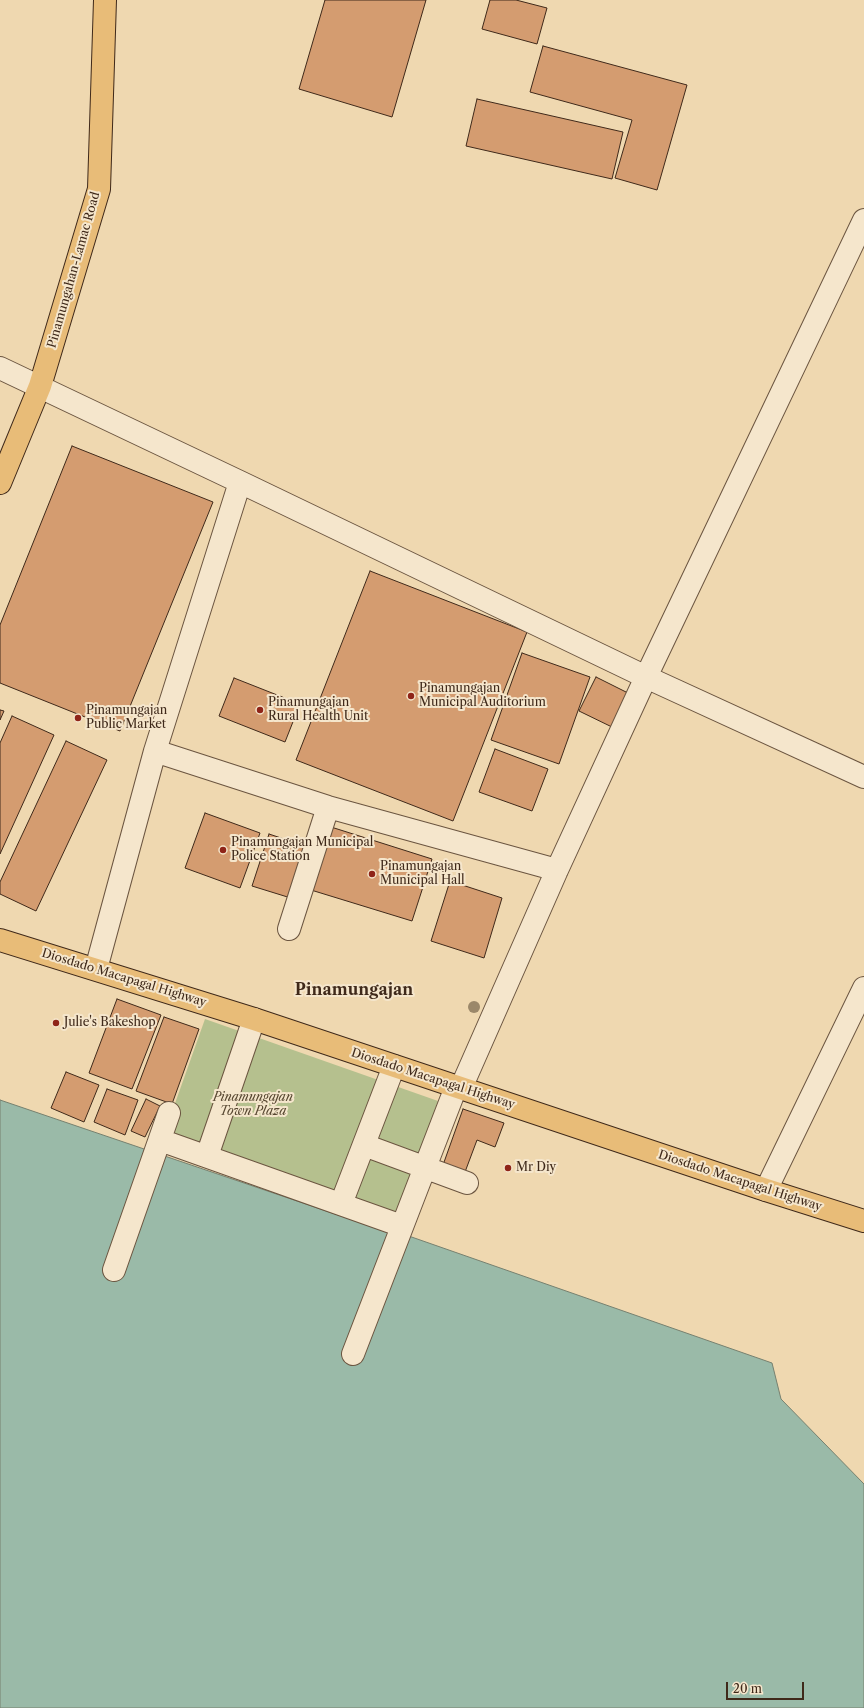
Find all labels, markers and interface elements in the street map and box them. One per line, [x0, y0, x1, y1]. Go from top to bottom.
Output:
street label: Pinamungahan-Lamac Road [45, 190, 103, 350]
place label: Pinamungajan Municipal Auditorium [419, 682, 546, 710]
marker: Pinamungajan Municipal Auditorium [406, 691, 416, 701]
place label: Pinamungajan Rural Health Unit [268, 696, 368, 724]
place label: Pinamungajan Public Market [86, 704, 167, 732]
marker: Pinamungajan Rural Health Unit [255, 705, 265, 715]
marker: Pinamungajan Public Market [73, 713, 83, 723]
place label: Pinamungajan Municipal Police Station [231, 836, 373, 864]
marker: Pinamungajan Municipal Police Station [218, 845, 228, 855]
place label: Pinamungajan Municipal Hall [380, 860, 465, 888]
marker: Pinamungajan Municipal Hall [367, 869, 377, 879]
street label: Diosdado Macapagal Highway [40, 946, 208, 1010]
district label: Pinamungajan [295, 980, 413, 1000]
place label: Julie's Bakeshop [64, 1016, 156, 1030]
marker: Julie's Bakeshop [51, 1018, 61, 1028]
street label: Diosdado Macapagal Highway [349, 1046, 517, 1112]
park label: Pinamungajan Town Plaza [213, 1091, 293, 1119]
street label: Diosdado Macapagal Highway [656, 1148, 824, 1214]
place label: Mr Diy [516, 1161, 556, 1175]
marker: Mr Diy [503, 1163, 513, 1173]
scale bar [728, 1674, 806, 1700]
text: 20 m [733, 1681, 762, 1696]

